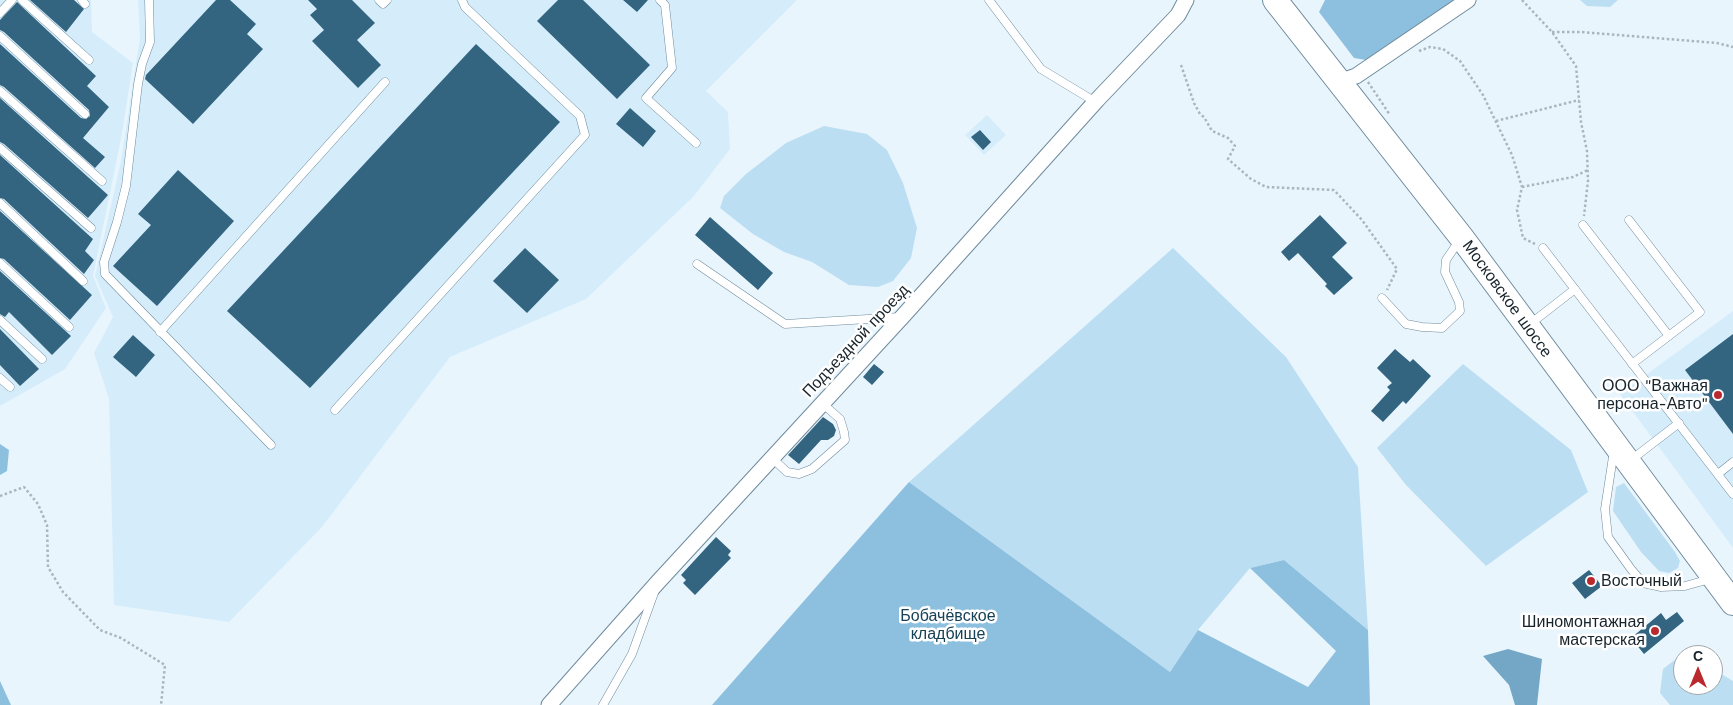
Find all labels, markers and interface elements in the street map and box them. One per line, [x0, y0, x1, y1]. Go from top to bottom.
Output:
street label: Московское шоссе [1458, 237, 1556, 361]
street label: Подъездной проезд [799, 281, 913, 401]
place label: ООО "Важная персона-Авто" [1597, 376, 1708, 414]
marker: ООО "Важная персона-Авто" [1712, 389, 1724, 401]
place label: Восточный [1601, 571, 1682, 591]
marker: Восточный [1585, 575, 1597, 587]
park label: Бобачёвское кладбище [900, 606, 996, 644]
place label: Шиномонтажная мастерская [1522, 612, 1645, 650]
marker: Шиномонтажная мастерская [1649, 625, 1661, 637]
north arrow [1673, 645, 1723, 695]
text: С [1693, 648, 1703, 664]

